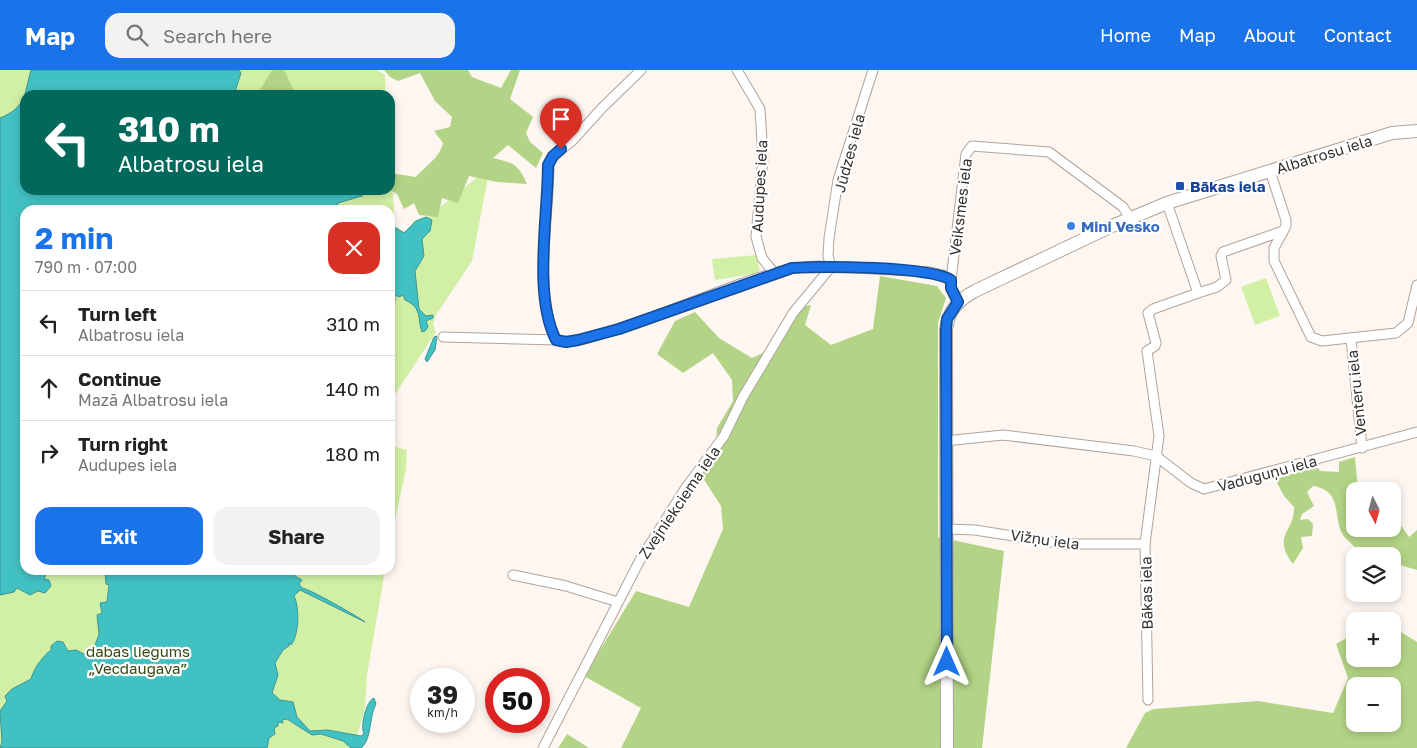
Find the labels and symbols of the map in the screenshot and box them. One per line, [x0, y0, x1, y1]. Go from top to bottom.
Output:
pin [540, 98, 582, 149]
street label: Jūdzes iela [830, 112, 868, 194]
street label: Albatrosu iela [1274, 131, 1374, 177]
street label: Audupes iela [748, 139, 770, 233]
street label: Veiksmes iela [945, 157, 975, 257]
place label: Bākas iela [1190, 177, 1266, 195]
marker: Bākas iela [1174, 180, 1186, 192]
place label: Mini Vesko [1081, 217, 1160, 235]
marker: Mini Vesko [1065, 220, 1077, 232]
street label: Venteru iela [1343, 349, 1369, 437]
street label: Zvejniekciema iela [635, 442, 723, 562]
street label: Vaduguņu iela [1215, 451, 1319, 496]
north arrow [1346, 482, 1401, 538]
street label: Vižņu iela [1009, 525, 1081, 554]
street label: Bākas iela [1136, 556, 1156, 630]
position arrow [920, 635, 972, 687]
park label: dabas liegums „Vecdaugava” [86, 642, 190, 677]
speed limit sign: 50 [485, 668, 550, 733]

